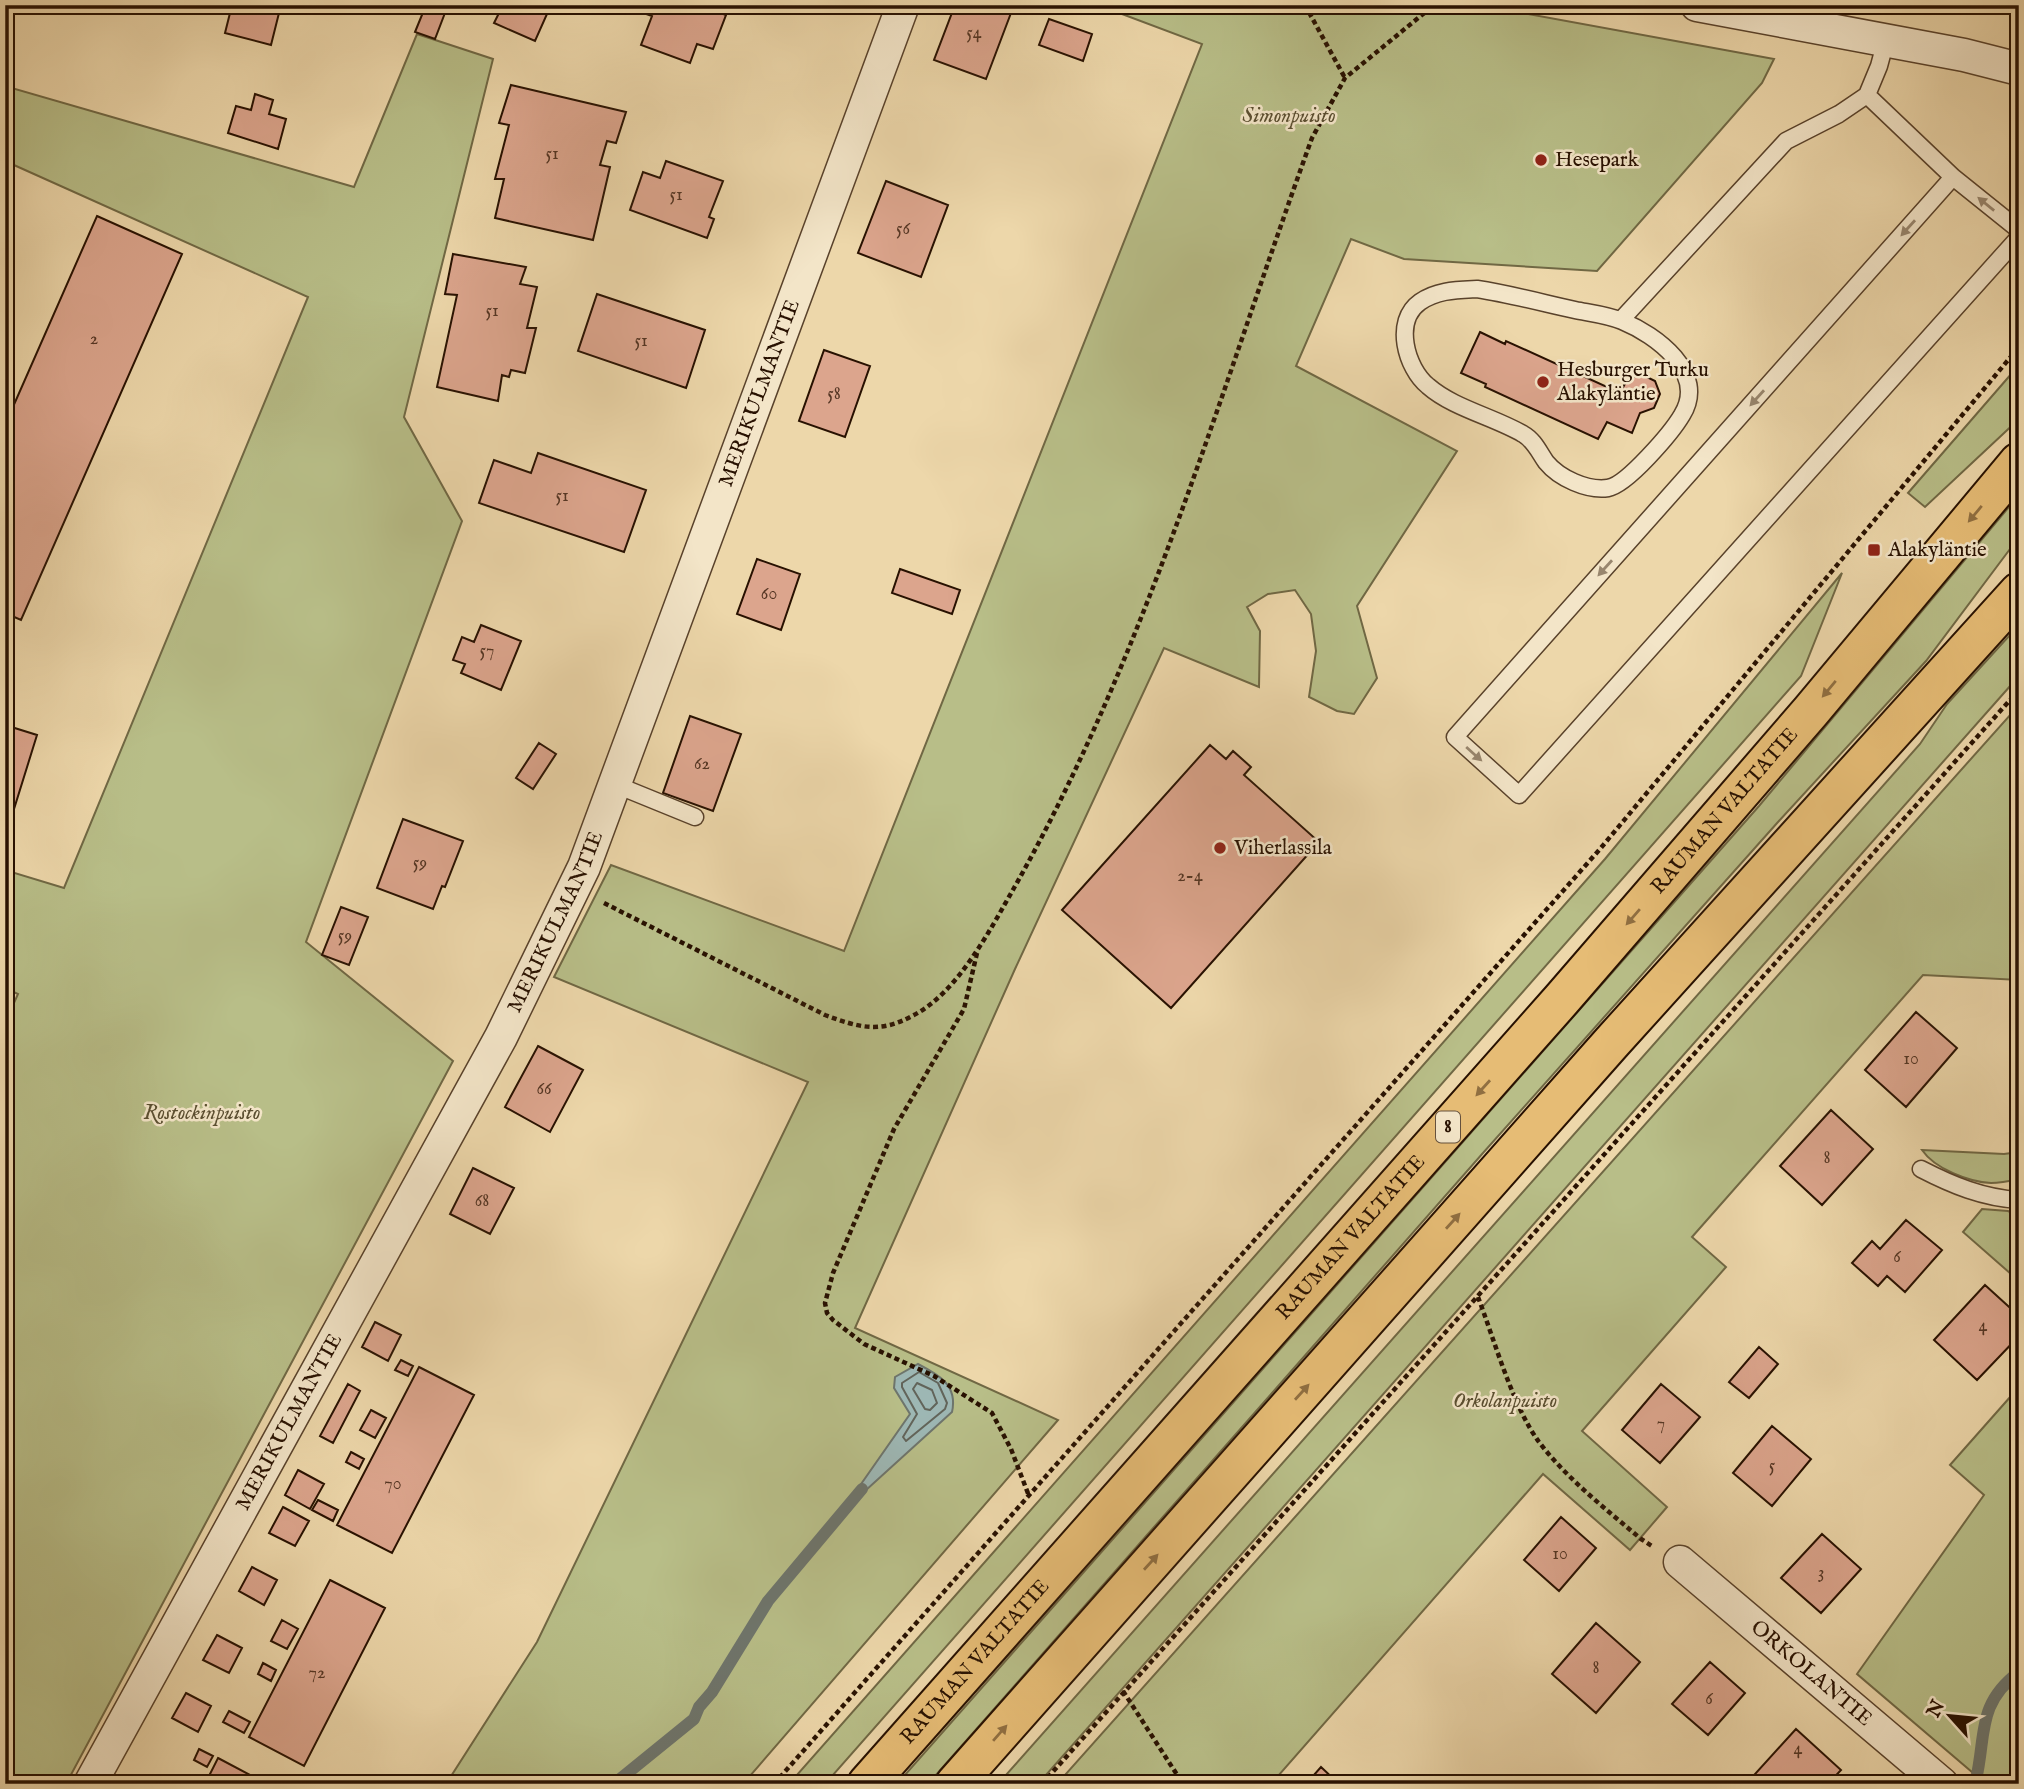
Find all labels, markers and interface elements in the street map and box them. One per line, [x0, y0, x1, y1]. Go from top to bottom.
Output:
house number: 54 [966, 22, 982, 45]
park label: Simonpuisto [1242, 103, 1336, 130]
house number: 51 [545, 143, 559, 166]
place label: Hesepark [1555, 147, 1639, 174]
marker: Hesepark [1533, 152, 1549, 168]
house number: 51 [669, 184, 683, 207]
one-way arrow [1977, 196, 1995, 211]
house number: 56 [896, 218, 910, 241]
one-way arrow [1900, 219, 1916, 237]
street label: MERIKULMANTIE [712, 296, 806, 491]
house number: 51 [485, 300, 499, 323]
house number: 2 [90, 328, 98, 351]
house number: 51 [634, 330, 648, 353]
place label: Hesburger Turku Alakyläntie [1556, 357, 1709, 408]
marker: Hesburger Turku Alakyläntie [1535, 374, 1551, 390]
house number: 58 [827, 383, 841, 406]
one-way arrow [1749, 389, 1765, 406]
house number: 51 [555, 485, 569, 508]
one-way arrow [1968, 506, 1983, 523]
place label: Alakyläntie [1887, 537, 1987, 564]
marker: Alakyläntie [1866, 542, 1882, 558]
one-way arrow [1598, 559, 1614, 576]
house number: 60 [761, 583, 777, 606]
house number: 57 [480, 640, 494, 663]
one-way arrow [1821, 680, 1837, 698]
street label: RAUMAN VALTATIE [1645, 722, 1804, 900]
one-way arrow [1465, 746, 1482, 762]
house number: 62 [694, 753, 710, 776]
street label: MERIKULMANTIE [501, 827, 610, 1017]
place label: Viherlassila [1233, 835, 1333, 862]
marker: Viherlassila [1212, 840, 1228, 856]
house number: 59 [413, 852, 427, 875]
house number: 2-4 [1177, 865, 1203, 888]
one-way arrow [1625, 908, 1641, 926]
house number: 59 [338, 925, 352, 948]
house number: 10 [1903, 1048, 1919, 1071]
house number: 66 [536, 1078, 552, 1101]
one-way arrow [1475, 1079, 1491, 1097]
park label: Rostockinpuisto [144, 1100, 260, 1127]
road number: 8 [1436, 1112, 1460, 1142]
house number: 8 [1823, 1147, 1831, 1170]
street label: RAUMAN VALTATIE [1270, 1149, 1431, 1326]
house number: 68 [475, 1190, 489, 1213]
one-way arrow [1444, 1213, 1460, 1230]
house number: 6 [1893, 1246, 1901, 1269]
house number: 4 [1979, 1315, 1988, 1338]
street label: MERIKULMANTIE [230, 1329, 349, 1515]
one-way arrow [1294, 1383, 1310, 1401]
park label: Orkolanpuisto [1453, 1388, 1557, 1415]
house number: 7 [1657, 1413, 1665, 1436]
house number: 5 [1769, 1455, 1776, 1478]
house number: 70 [384, 1473, 402, 1496]
house number: 10 [1552, 1543, 1568, 1566]
one-way arrow [1143, 1553, 1159, 1571]
house number: 3 [1818, 1562, 1824, 1585]
street label: RAUMAN VALTATIE [895, 1574, 1055, 1750]
street label: ORKOLANTIE [1745, 1614, 1878, 1732]
house number: 8 [1592, 1657, 1600, 1680]
house number: 72 [309, 1662, 325, 1685]
north arrow [1916, 1680, 1986, 1750]
house number: 6 [1705, 1688, 1713, 1711]
text: N [1922, 1696, 1951, 1723]
one-way arrow [992, 1724, 1007, 1741]
house number: 4 [1794, 1738, 1803, 1761]

